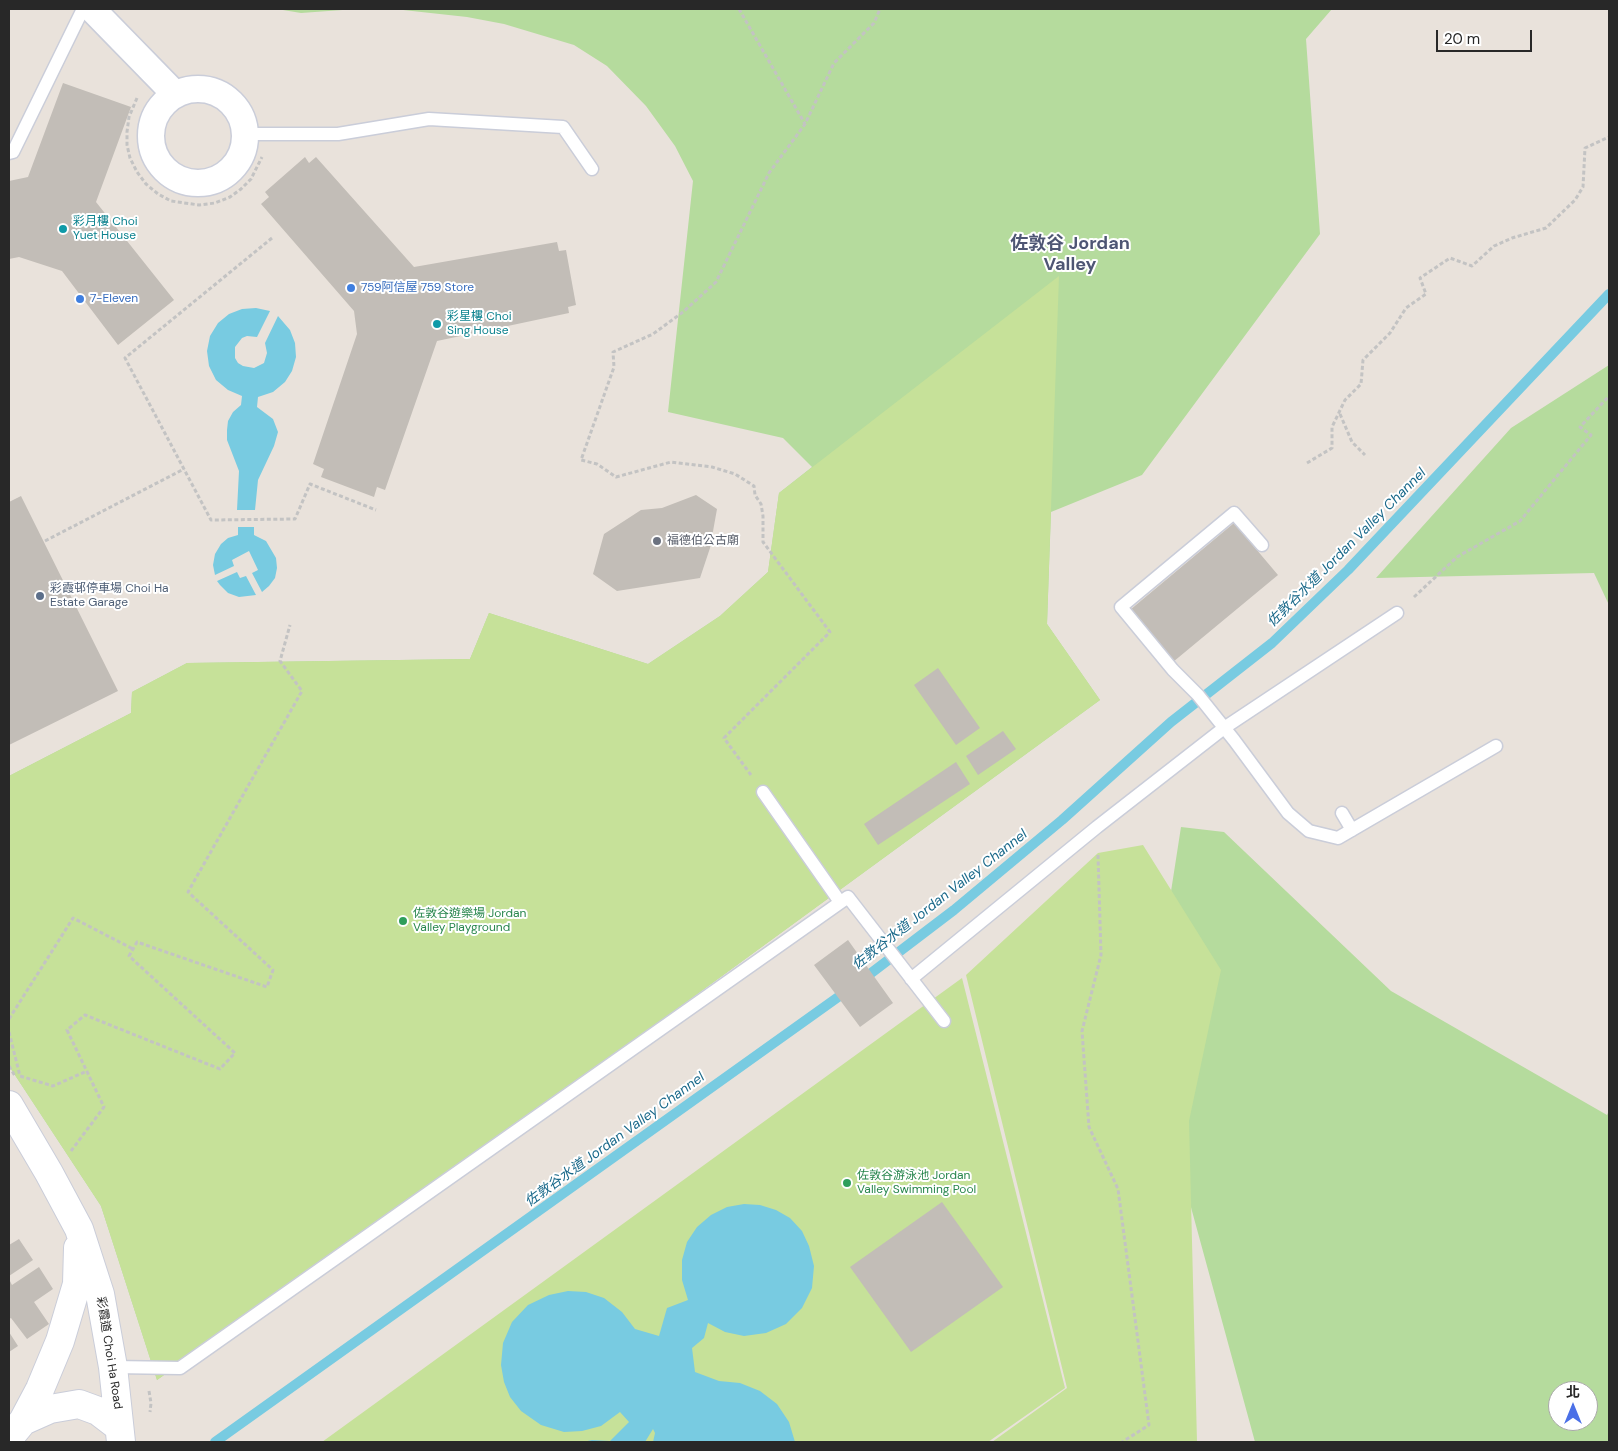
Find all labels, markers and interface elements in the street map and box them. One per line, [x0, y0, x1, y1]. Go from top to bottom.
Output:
scale bar [1438, 20, 1534, 52]
text: 20 m [1444, 29, 1480, 49]
place label: 彩月樓 Choi Yuet House [73, 215, 138, 243]
marker: 彩月樓 Choi Yuet House [57, 223, 69, 235]
district label: 佐敦谷 Jordan Valley [1010, 233, 1130, 276]
place label: 759阿信屋 759 Store [361, 281, 474, 295]
marker: 759阿信屋 759 Store [345, 282, 357, 294]
place label: 7-Eleven [90, 292, 138, 306]
marker: 7-Eleven [74, 293, 86, 305]
place label: 彩星樓 Choi Sing House [447, 310, 512, 338]
marker: 彩星樓 Choi Sing House [431, 318, 443, 330]
water label: 佐敦谷水道 Jordan Valley Channel [1264, 465, 1430, 631]
place label: 福德伯公古廟 [667, 534, 739, 548]
marker: 福德伯公古廟 [651, 535, 663, 547]
place label: 彩霞邨停車場 Choi Ha Estate Garage [50, 582, 169, 610]
marker: 彩霞邨停車場 Choi Ha Estate Garage [34, 590, 46, 602]
water label: 佐敦谷水道 Jordan Valley Channel [849, 826, 1031, 974]
place label: 佐敦谷遊樂場 Jordan Valley Playground [413, 907, 526, 935]
marker: 佐敦谷遊樂場 Jordan Valley Playground [397, 915, 409, 927]
water label: 佐敦谷水道 Jordan Valley Channel [522, 1069, 708, 1211]
place label: 佐敦谷游泳池 Jordan Valley Swimming Pool [857, 1169, 976, 1197]
marker: 佐敦谷游泳池 Jordan Valley Swimming Pool [841, 1177, 853, 1189]
street label: 彩霞道 Choi Ha Road [93, 1296, 125, 1410]
north arrow [1548, 1381, 1598, 1431]
text: 北 [1566, 1383, 1580, 1401]

